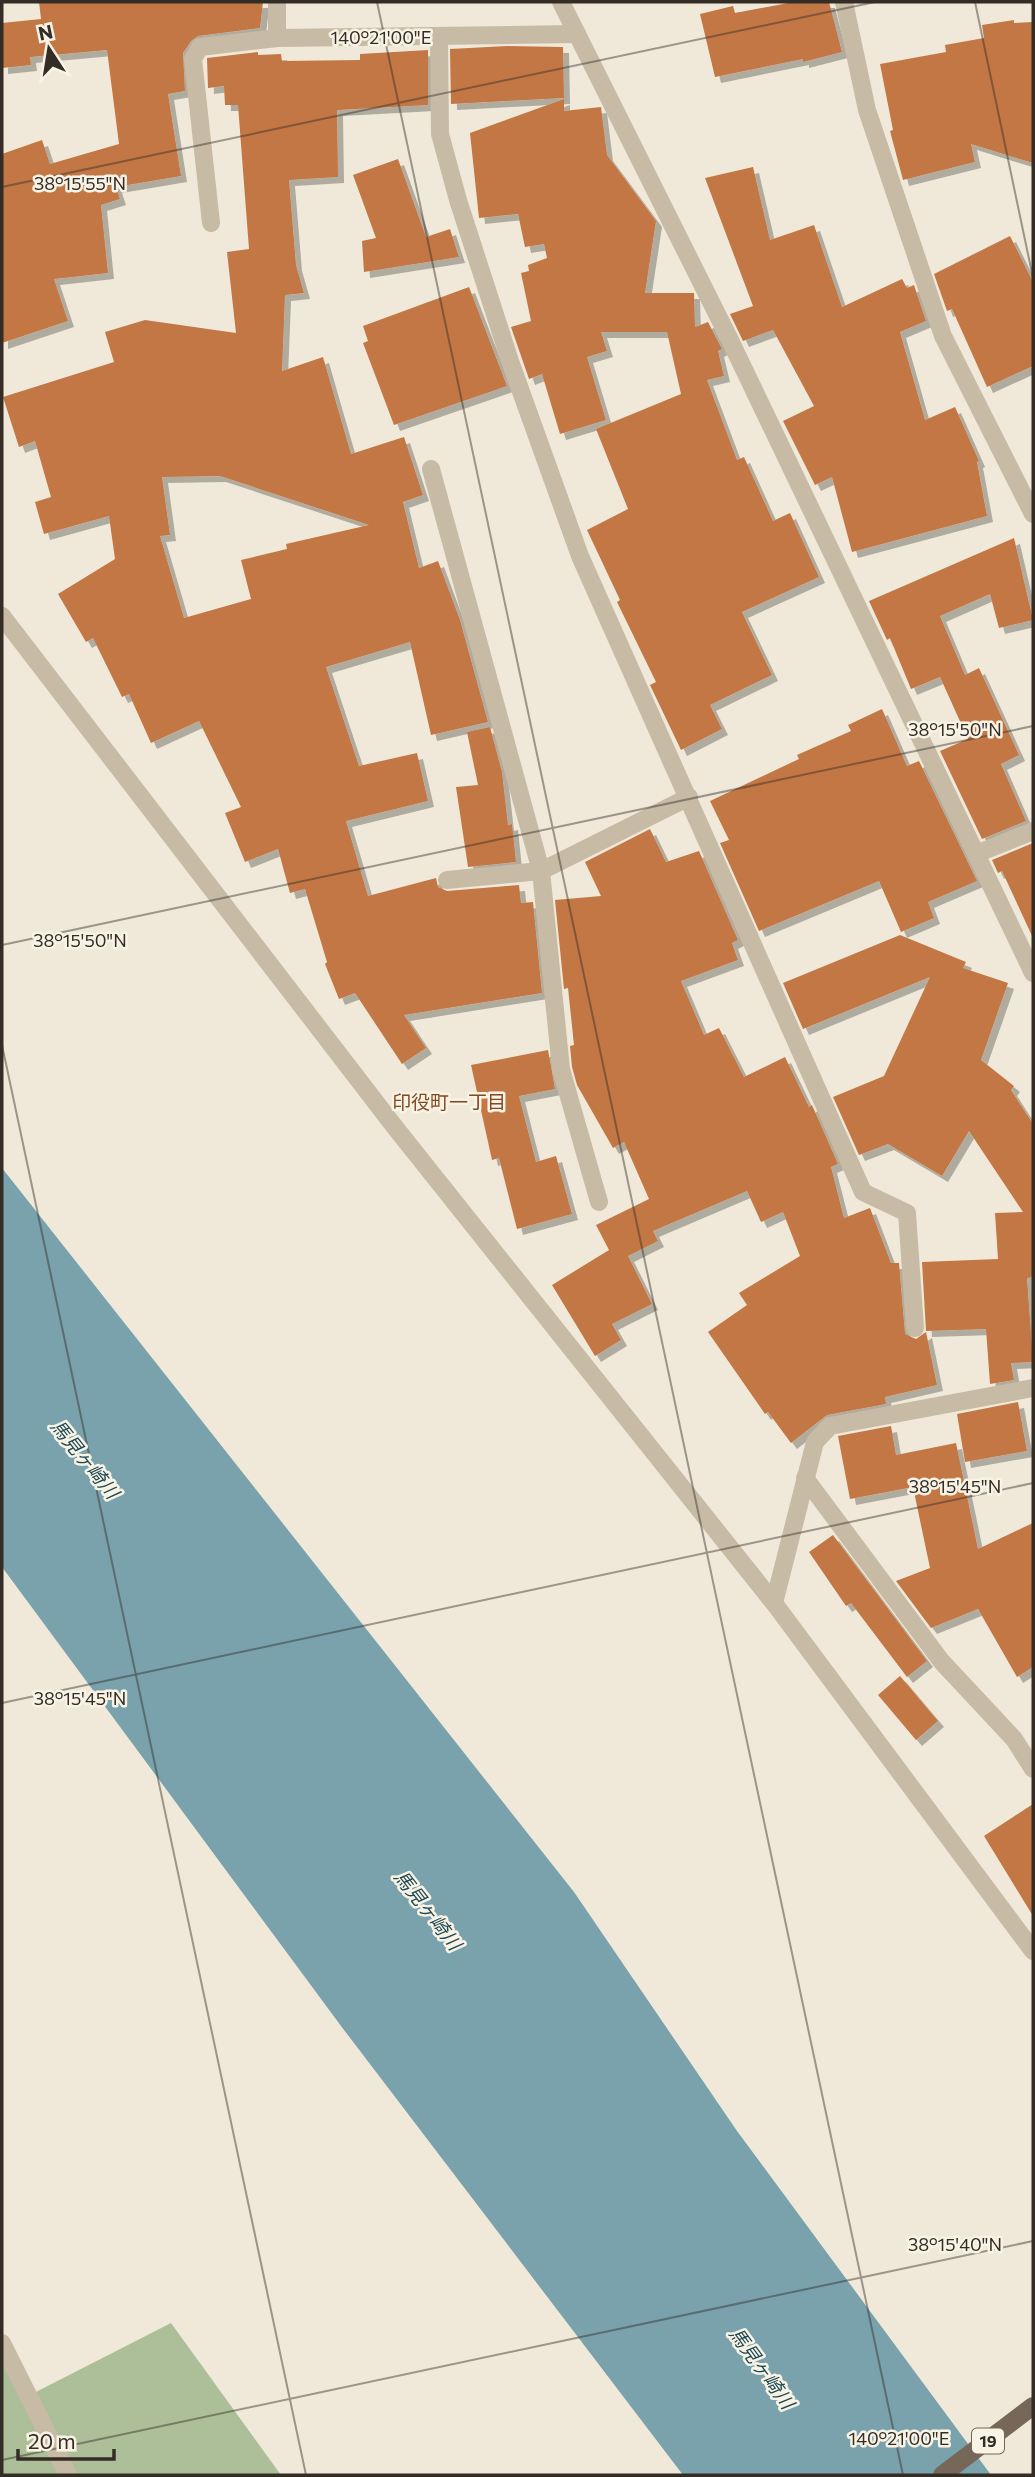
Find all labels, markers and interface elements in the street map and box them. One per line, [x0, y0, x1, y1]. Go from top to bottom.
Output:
north arrow [14, 14, 84, 84]
text: N [36, 19, 55, 45]
text: 140°21'00"E [331, 26, 431, 48]
text: 38°15'55"N [34, 172, 126, 194]
text: 38°15'50"N [908, 718, 1002, 740]
text: 38°15'50"N [33, 929, 127, 951]
district label: 印役町一丁目 [392, 1090, 506, 1113]
water label: 馬見ヶ崎川 [47, 1415, 125, 1504]
text: 38°15'45"N [909, 1475, 1001, 1497]
text: 38°15'45"N [34, 1687, 126, 1709]
water label: 馬見ヶ崎川 [390, 1865, 468, 1956]
text: 38°15'40"N [908, 2233, 1002, 2255]
water label: 馬見ヶ崎川 [725, 2323, 801, 2415]
scale bar [18, 2418, 114, 2462]
text: 140°21'00"E [849, 2427, 949, 2449]
text: 20 m [28, 2428, 76, 2453]
road number: 19 [972, 2428, 1004, 2454]

